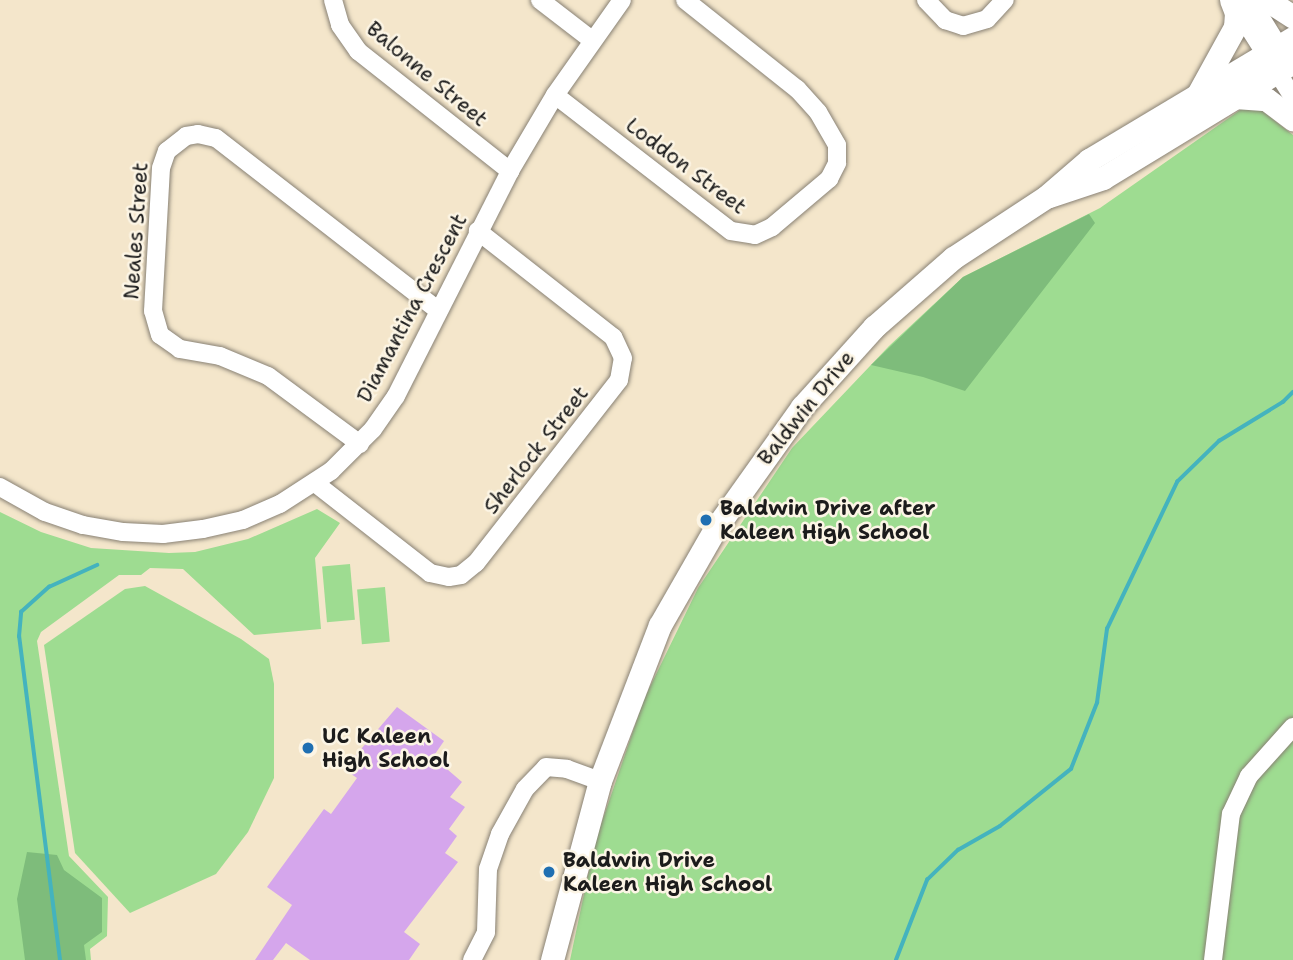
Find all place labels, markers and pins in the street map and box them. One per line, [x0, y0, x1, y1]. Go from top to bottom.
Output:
place label: Baldwin Drive after Kaleen High School [720, 495, 936, 545]
marker: Baldwin Drive after Kaleen High School [698, 512, 714, 528]
place label: UC Kaleen High School [322, 723, 450, 773]
marker: UC Kaleen High School [300, 740, 316, 756]
place label: Baldwin Drive Kaleen High School [563, 847, 772, 897]
marker: Baldwin Drive Kaleen High School [541, 864, 557, 880]

